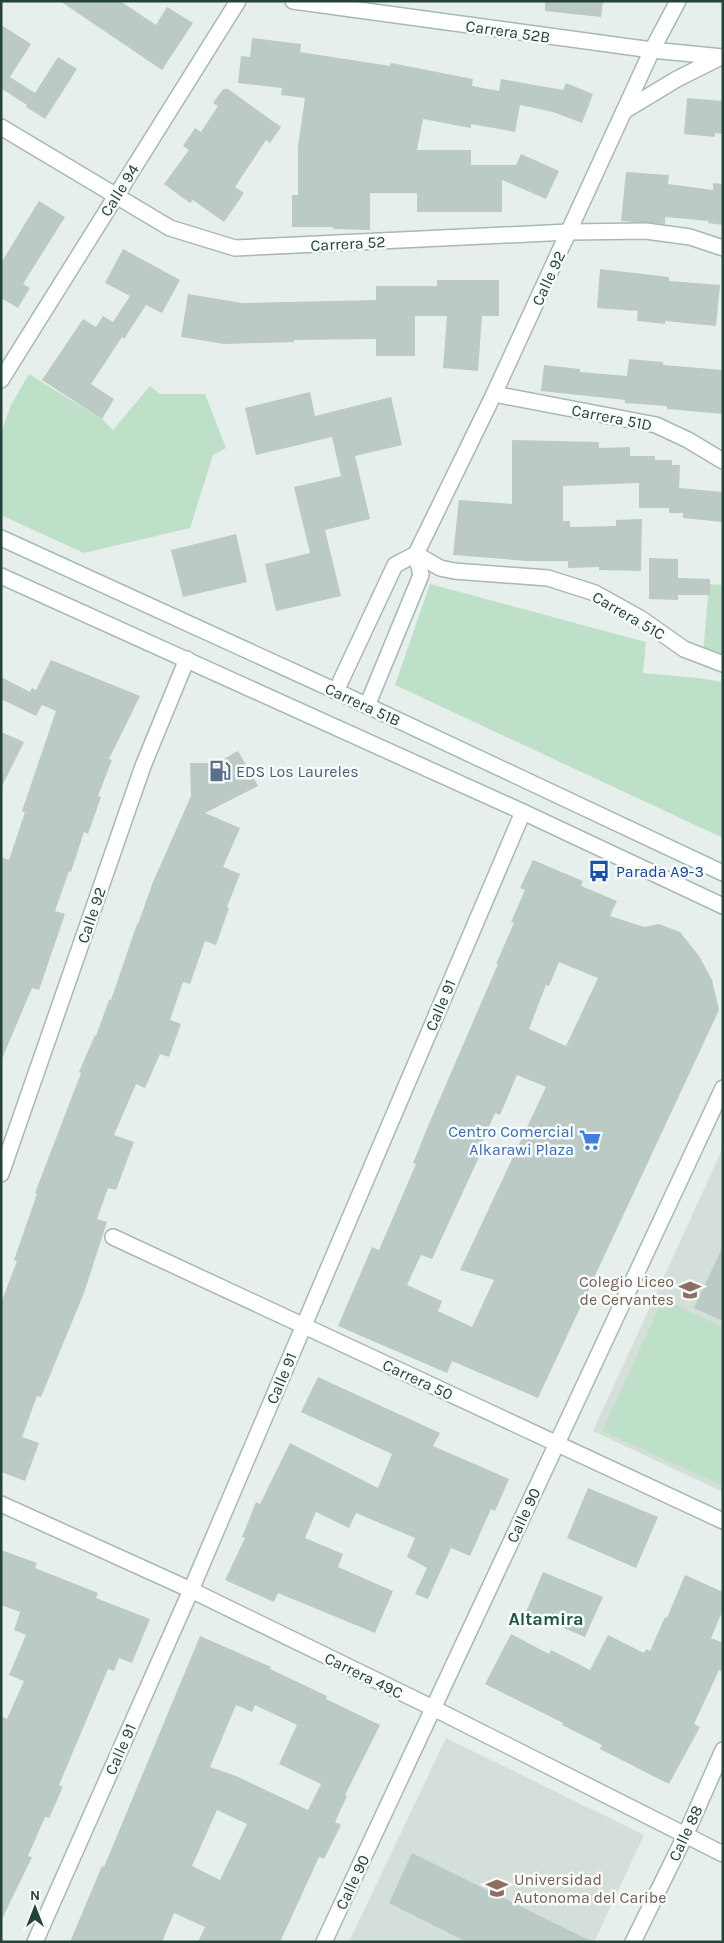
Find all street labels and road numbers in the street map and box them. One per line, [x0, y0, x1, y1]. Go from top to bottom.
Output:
street label: Carrera 52B [464, 16, 551, 47]
street label: Calle 94 [96, 161, 143, 220]
street label: Carrera 52 [310, 232, 386, 255]
street label: Calle 92 [528, 248, 569, 309]
street label: Carrera 51D [570, 400, 654, 435]
street label: Carrera 51C [589, 587, 669, 644]
street label: Carrera 51B [322, 679, 404, 730]
street label: Calle 92 [73, 885, 110, 946]
street label: Calle 91 [421, 977, 460, 1034]
street label: Calle 91 [262, 1350, 301, 1407]
street label: Carrera 50 [380, 1355, 456, 1404]
street label: Calle 90 [503, 1485, 544, 1546]
street label: Carrera 49C [321, 1648, 406, 1703]
street label: Calle 91 [101, 1721, 140, 1778]
street label: Calle 88 [664, 1802, 707, 1864]
street label: Calle 90 [332, 1852, 373, 1913]

